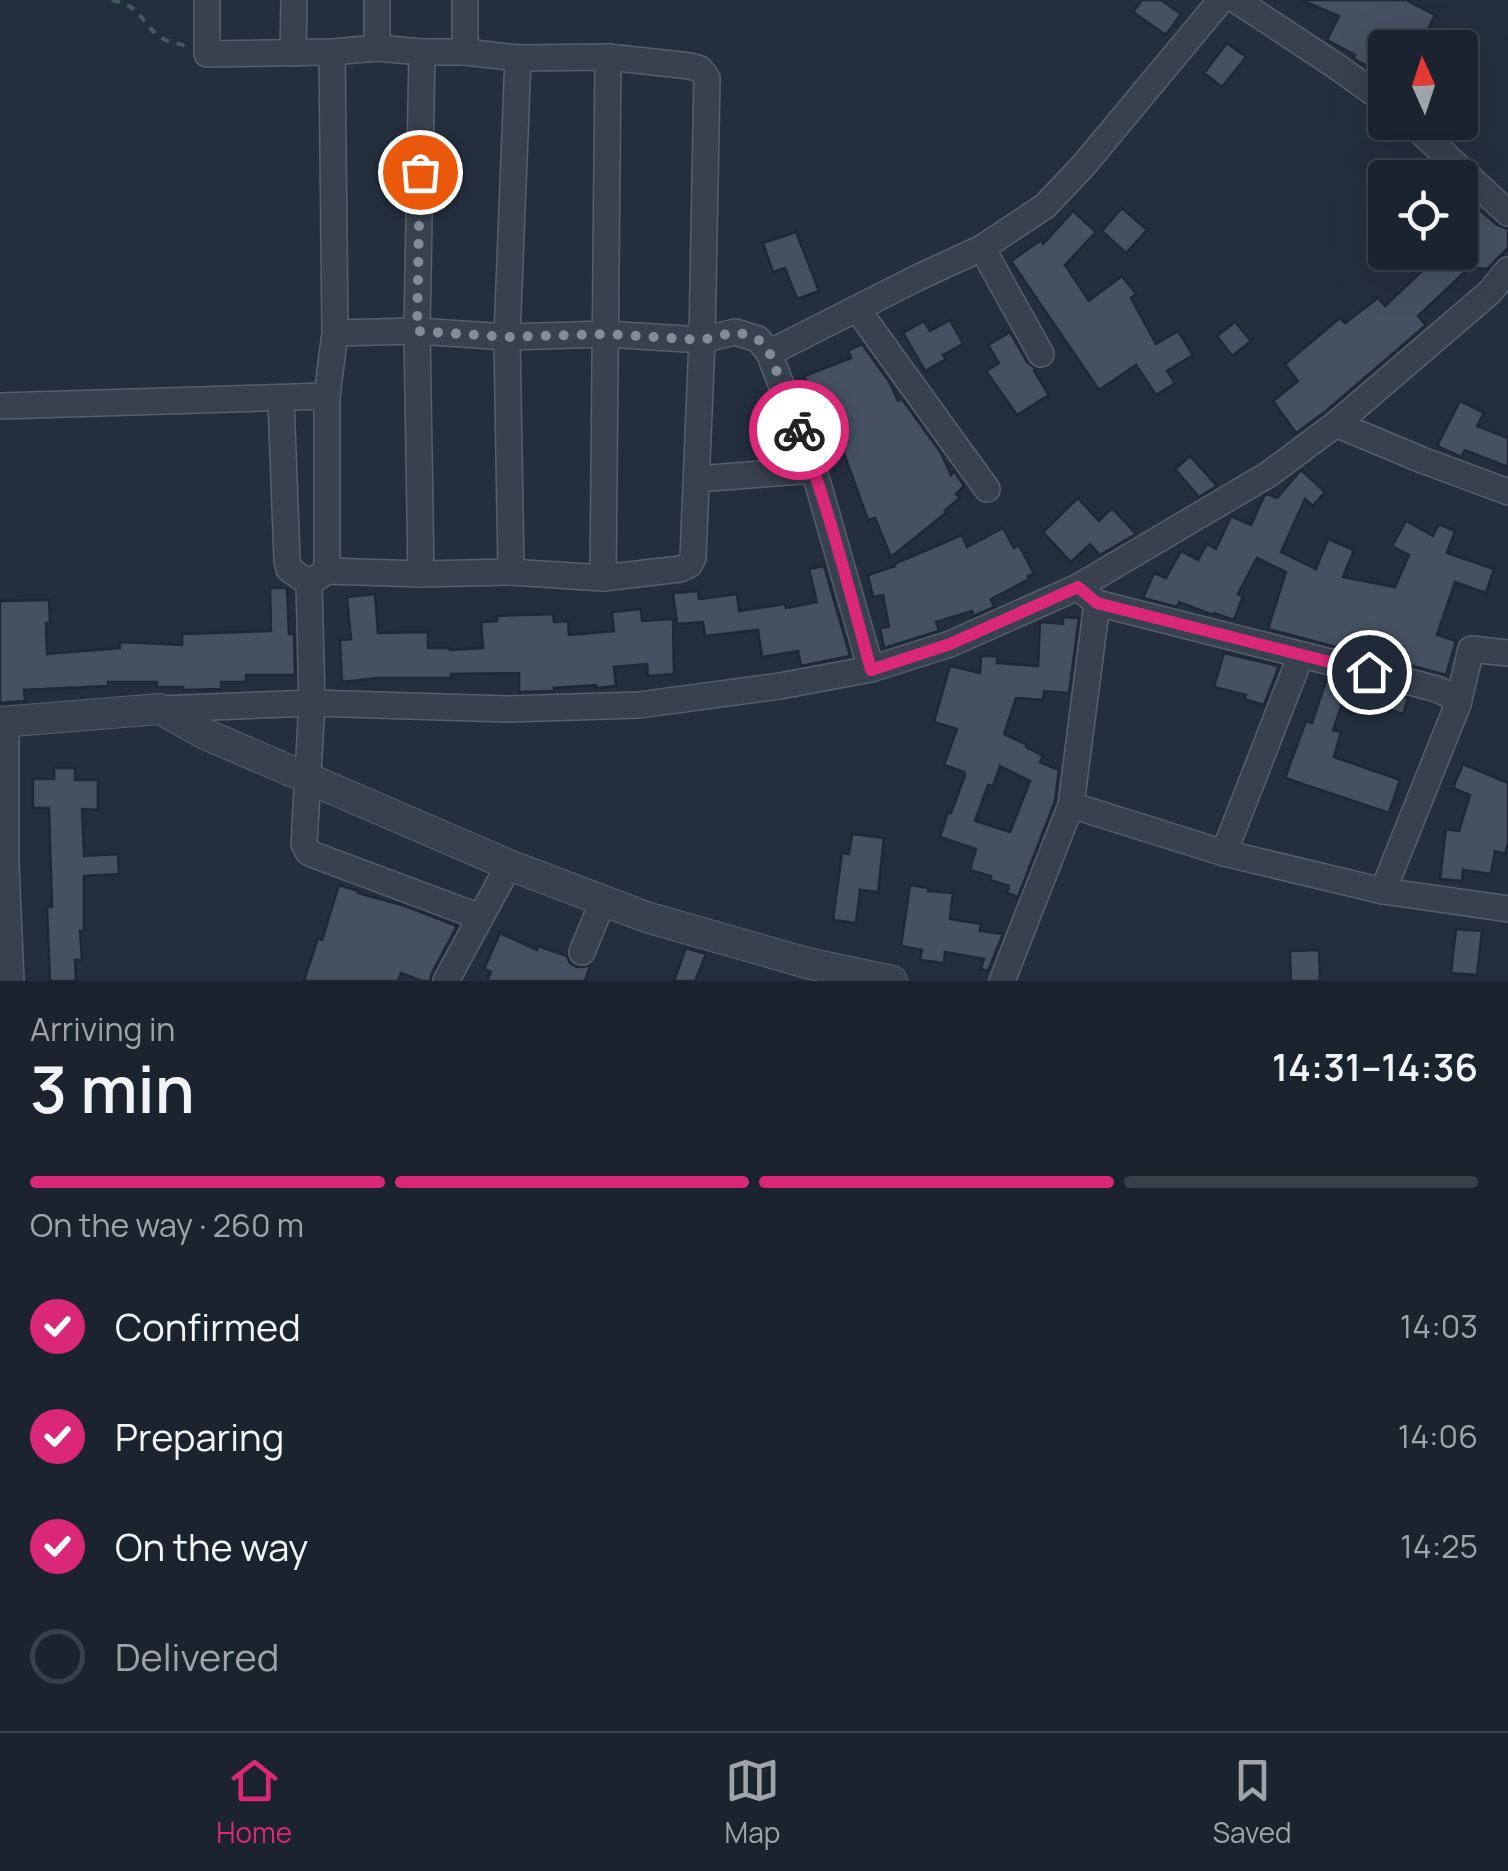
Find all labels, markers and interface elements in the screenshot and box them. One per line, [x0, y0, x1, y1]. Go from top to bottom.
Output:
north arrow [1368, 30, 1478, 140]
map controls [1368, 30, 1478, 270]
pin [378, 130, 463, 215]
icon: bag [393, 145, 448, 200]
button: locate [1368, 160, 1478, 270]
courier [749, 380, 849, 480]
icon: bike [772, 403, 827, 458]
pin [1327, 630, 1412, 715]
icon: home [1342, 645, 1397, 700]
text: Arriving in [30, 1007, 175, 1051]
text: 14:31–14:36 [1272, 1040, 1478, 1092]
text: 3 min [30, 1044, 195, 1133]
text: On the way · 260 m [30, 1203, 304, 1247]
icon: check [30, 1299, 85, 1354]
text: Confirmed [115, 1300, 301, 1352]
text: 14:03 [1400, 1304, 1478, 1348]
icon: check [30, 1409, 85, 1464]
text: Preparing [115, 1410, 284, 1462]
text: 14:06 [1398, 1414, 1478, 1458]
icon: check [30, 1519, 85, 1574]
text: On the way [115, 1520, 308, 1572]
text: 14:25 [1400, 1524, 1478, 1568]
text: Delivered [115, 1630, 279, 1682]
tab: Home [216, 1753, 292, 1851]
tab: Map [725, 1753, 780, 1851]
tab: Saved [1213, 1753, 1292, 1851]

